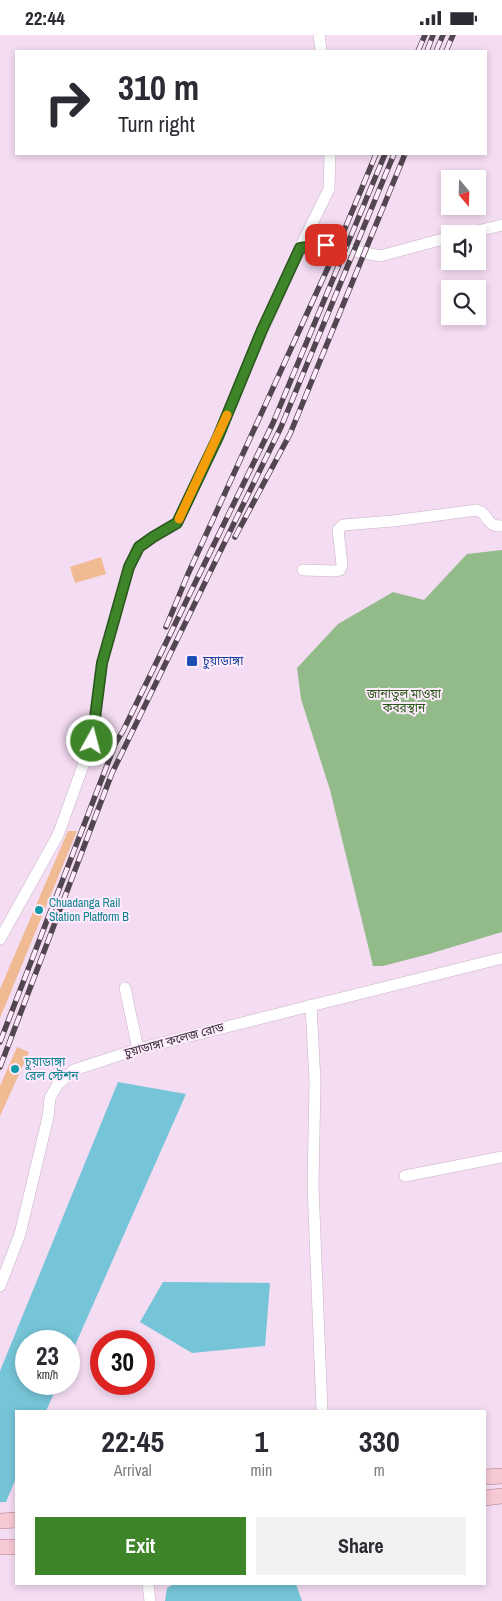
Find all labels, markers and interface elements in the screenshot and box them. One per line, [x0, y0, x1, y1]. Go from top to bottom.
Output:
text: 22:44 [25, 5, 65, 31]
text: 310 m [118, 64, 199, 111]
icon: right [35, 70, 100, 135]
text: Turn right [118, 109, 195, 139]
north arrow [441, 170, 486, 215]
map controls [441, 170, 486, 325]
pin [305, 224, 347, 266]
button: sound [441, 225, 486, 270]
icon: arrive [312, 231, 340, 259]
button: search [441, 280, 486, 325]
place label: চুয়াডাঙ্গা [202, 653, 244, 670]
marker: চুয়াডাঙ্গা [185, 654, 199, 668]
park label: জানাতুল মাওয়া কবরস্থান [366, 686, 442, 716]
position arrow [65, 714, 117, 766]
place label: Chuadanga Rail Station Platform B [49, 895, 129, 925]
marker: Chuadanga Rail Station Platform B [33, 904, 45, 916]
street label: চুয়াডাঙ্গা কলেজ রোড [122, 1019, 226, 1062]
place label: চুয়াডাঙ্গা রেল স্টেশন [24, 1054, 79, 1084]
marker: চুয়াডাঙ্গা রেল স্টেশন [9, 1063, 21, 1075]
speed limit sign: 30 [90, 1330, 155, 1395]
text: 23 [36, 1339, 59, 1373]
text: km/h [37, 1367, 58, 1383]
text: 22:45 [101, 1421, 164, 1461]
text: 1 [255, 1421, 268, 1461]
text: 330 [359, 1421, 400, 1461]
text: Arrival [114, 1459, 152, 1481]
text: min [250, 1459, 272, 1481]
text: m [374, 1459, 385, 1481]
button: Exit [35, 1517, 246, 1575]
button: Share [256, 1517, 466, 1575]

